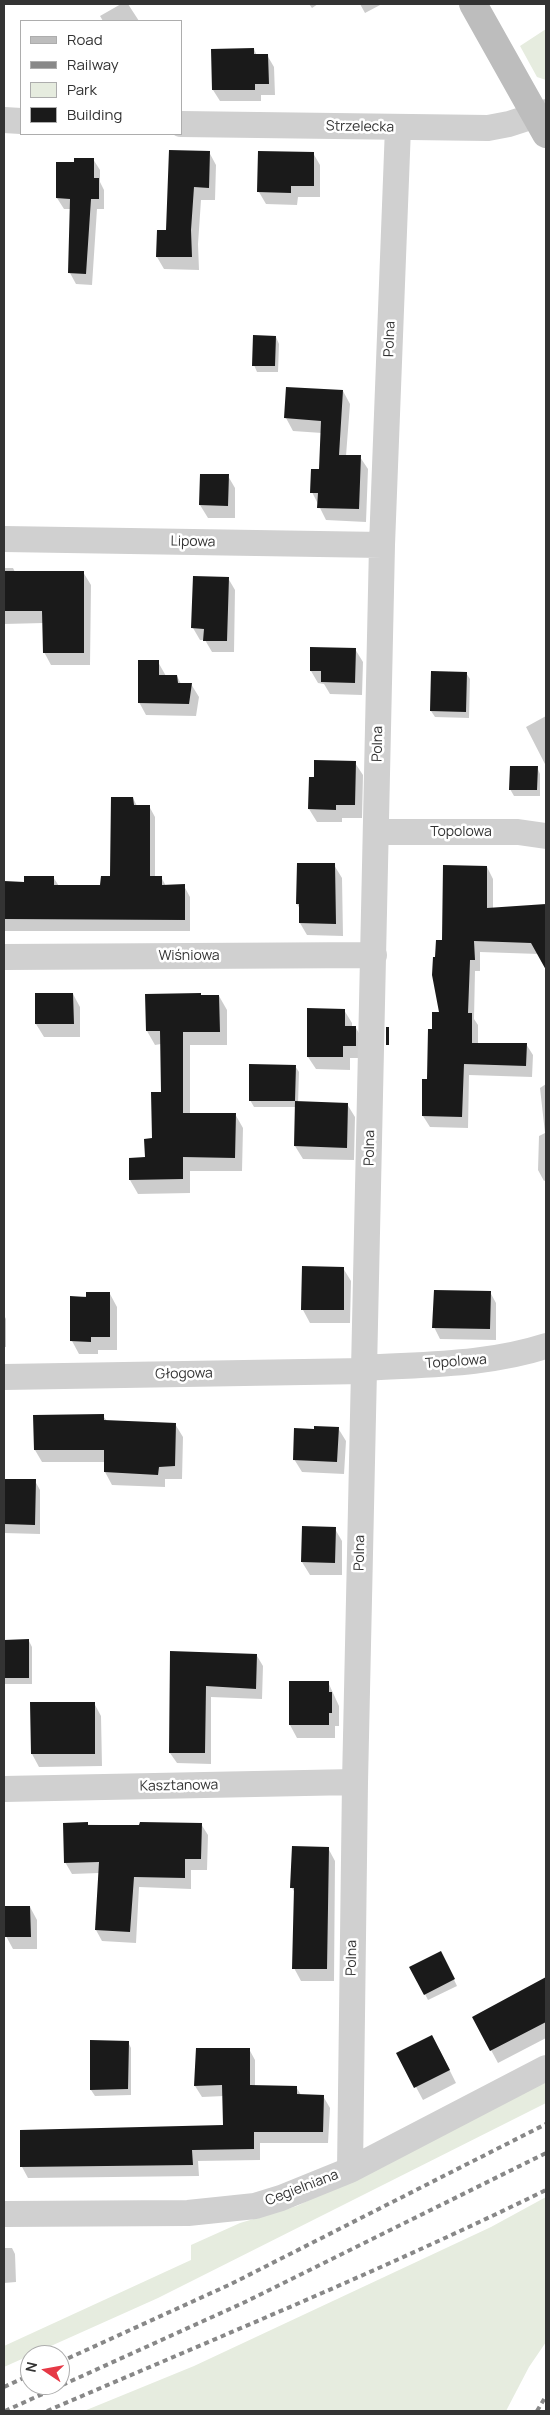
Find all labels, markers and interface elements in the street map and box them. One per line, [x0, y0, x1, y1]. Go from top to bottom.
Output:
legend [20, 20, 182, 135]
text: Road [67, 29, 103, 50]
text: Railway [67, 54, 119, 75]
text: Park [67, 79, 97, 100]
text: Building [67, 104, 122, 125]
street label: Strzelecka [326, 118, 394, 136]
street label: Polna [381, 321, 399, 357]
street label: Lipowa [170, 533, 216, 551]
street label: Polna [369, 726, 387, 762]
street label: Topolowa [430, 824, 492, 840]
street label: Wiśniowa [158, 948, 220, 964]
street label: Polna [361, 1130, 379, 1166]
street label: Topolowa [425, 1351, 487, 1373]
street label: Głogowa [155, 1365, 213, 1383]
street label: Polna [351, 1535, 369, 1571]
street label: Kasztanowa [140, 1777, 218, 1795]
street label: Polna [343, 1940, 361, 1976]
street label: Cegielniana [263, 2166, 341, 2210]
north arrow [20, 2345, 70, 2395]
text: N [20, 2360, 41, 2374]

